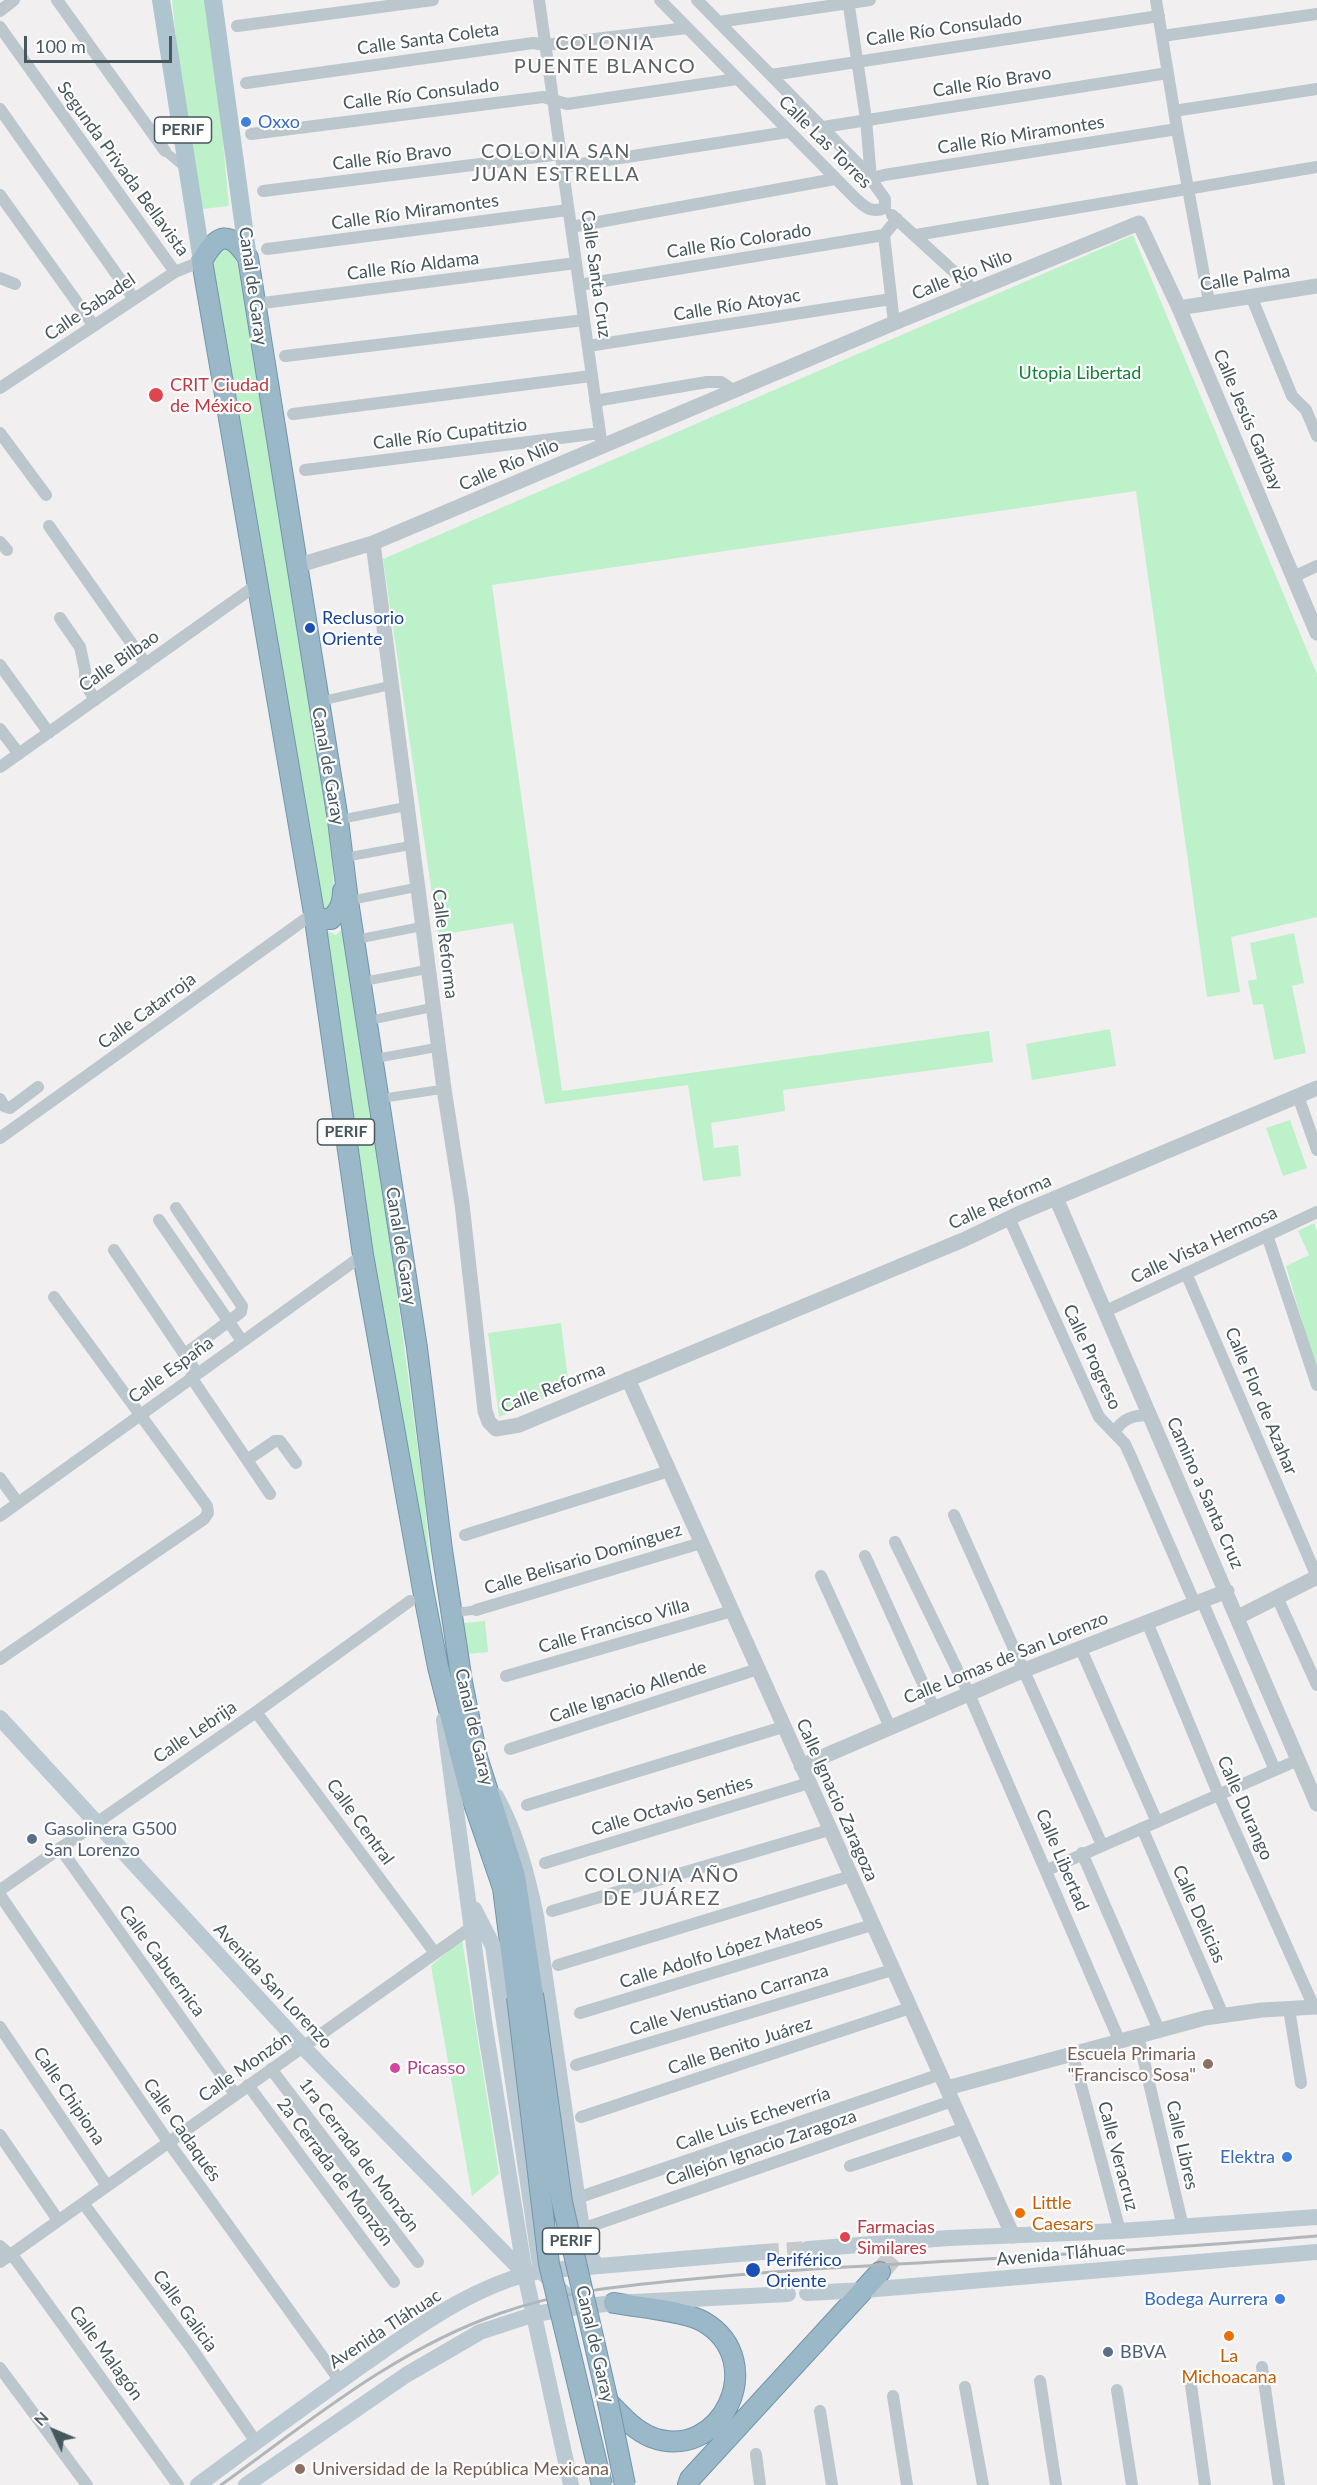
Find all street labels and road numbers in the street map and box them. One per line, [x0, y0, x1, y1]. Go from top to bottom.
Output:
street label: Calle Río Consulado [865, 7, 1023, 51]
street label: Calle Santa Coleta [356, 18, 500, 60]
street label: Calle Río Bravo [931, 62, 1053, 102]
street label: Calle Río Consulado [342, 74, 500, 114]
street label: Segunda Privada Bellavista [52, 77, 194, 261]
street label: Calle Las Torres [774, 91, 876, 193]
street label: Calle Río Miramontes [936, 111, 1106, 159]
road number: PERIF [154, 117, 212, 143]
street label: Calle Río Bravo [331, 139, 453, 175]
street label: Calle Río Miramontes [330, 190, 500, 234]
street label: Calle Santa Cruz [576, 209, 616, 339]
street label: Calle Río Colorado [665, 219, 813, 263]
street label: Canal de Garay [234, 225, 272, 347]
street label: Calle Río Nilo [909, 245, 1015, 305]
street label: Calle Río Aldama [346, 247, 480, 285]
street label: Calle Palma [1198, 260, 1292, 296]
street label: Calle Sabadel [40, 269, 140, 345]
street label: Calle Río Atoyac [672, 284, 802, 326]
street label: Calle Jesús Garibay [1208, 346, 1288, 494]
street label: Calle Río Cupatitzio [372, 414, 528, 454]
street label: Calle Río Nilo [456, 434, 562, 496]
street label: Calle Bilbao [75, 626, 163, 696]
street label: Canal de Garay [307, 705, 349, 827]
street label: Calle Reforma [428, 888, 462, 1000]
street label: Calle Catarroja [94, 968, 200, 1054]
road number: PERIF [318, 1119, 374, 1145]
street label: Calle Reforma [945, 1170, 1055, 1234]
street label: Canal de Garay [381, 1185, 421, 1307]
street label: Calle Vista Hermosa [1127, 1202, 1281, 1288]
street label: Calle Progreso [1058, 1301, 1126, 1413]
street label: Calle Flor de Azahar [1220, 1324, 1302, 1478]
street label: Calle España [124, 1332, 218, 1408]
street label: Calle Reforma [498, 1358, 608, 1418]
street label: Camino a Santa Cruz [1162, 1414, 1248, 1572]
street label: Calle Belisario Domínguez [482, 1519, 684, 1599]
street label: Calle Francisco Villa [536, 1594, 692, 1658]
street label: Calle Lomas de San Lorenzo [901, 1607, 1111, 1709]
street label: Calle Ignacio Allende [547, 1656, 709, 1728]
street label: Canal de Garay [450, 1666, 498, 1788]
street label: Calle Lebrija [149, 1696, 241, 1768]
street label: Calle Ignacio Zaragoza [791, 1715, 883, 1885]
street label: Calle Durango [1212, 1752, 1278, 1864]
street label: Calle Octavio Senties [589, 1771, 755, 1841]
street label: Calle Central [322, 1775, 398, 1869]
street label: Calle Libertad [1031, 1806, 1093, 1914]
street label: Calle Delicias [1168, 1862, 1230, 1966]
street label: Calle Cabuernica [114, 1901, 210, 2021]
street label: Calle Adolfo López Mateos [617, 1911, 825, 1993]
street label: Avenida San Lorenzo [209, 1919, 337, 2053]
street label: Calle Venustiano Carranza [627, 1959, 831, 2041]
street label: Calle Benito Juárez [665, 2013, 815, 2079]
street label: Calle Monzón [194, 2027, 296, 2107]
street label: Calle Chipiona [28, 2043, 110, 2149]
street label: Calle Cadaqués [138, 2074, 226, 2186]
street label: 1ra Cerrada de Monzón [294, 2074, 424, 2236]
street label: Calle Luis Echeverría [673, 2082, 833, 2156]
street label: 2a Cerrada de Monzón [272, 2094, 398, 2250]
street label: Calle Libres [1161, 2098, 1203, 2192]
street label: Calle Veracruz [1093, 2099, 1143, 2213]
street label: Callejón Ignacio Zaragoza [663, 2105, 859, 2191]
road number: PERIF [542, 2228, 600, 2254]
street label: Avenida Tláhuac [996, 2238, 1126, 2270]
street label: Calle Galicia [148, 2266, 222, 2356]
street label: Canal de Garay [571, 2283, 619, 2405]
street label: Avenida Tláhuac [325, 2285, 445, 2373]
street label: Calle Malagón [64, 2301, 148, 2405]

